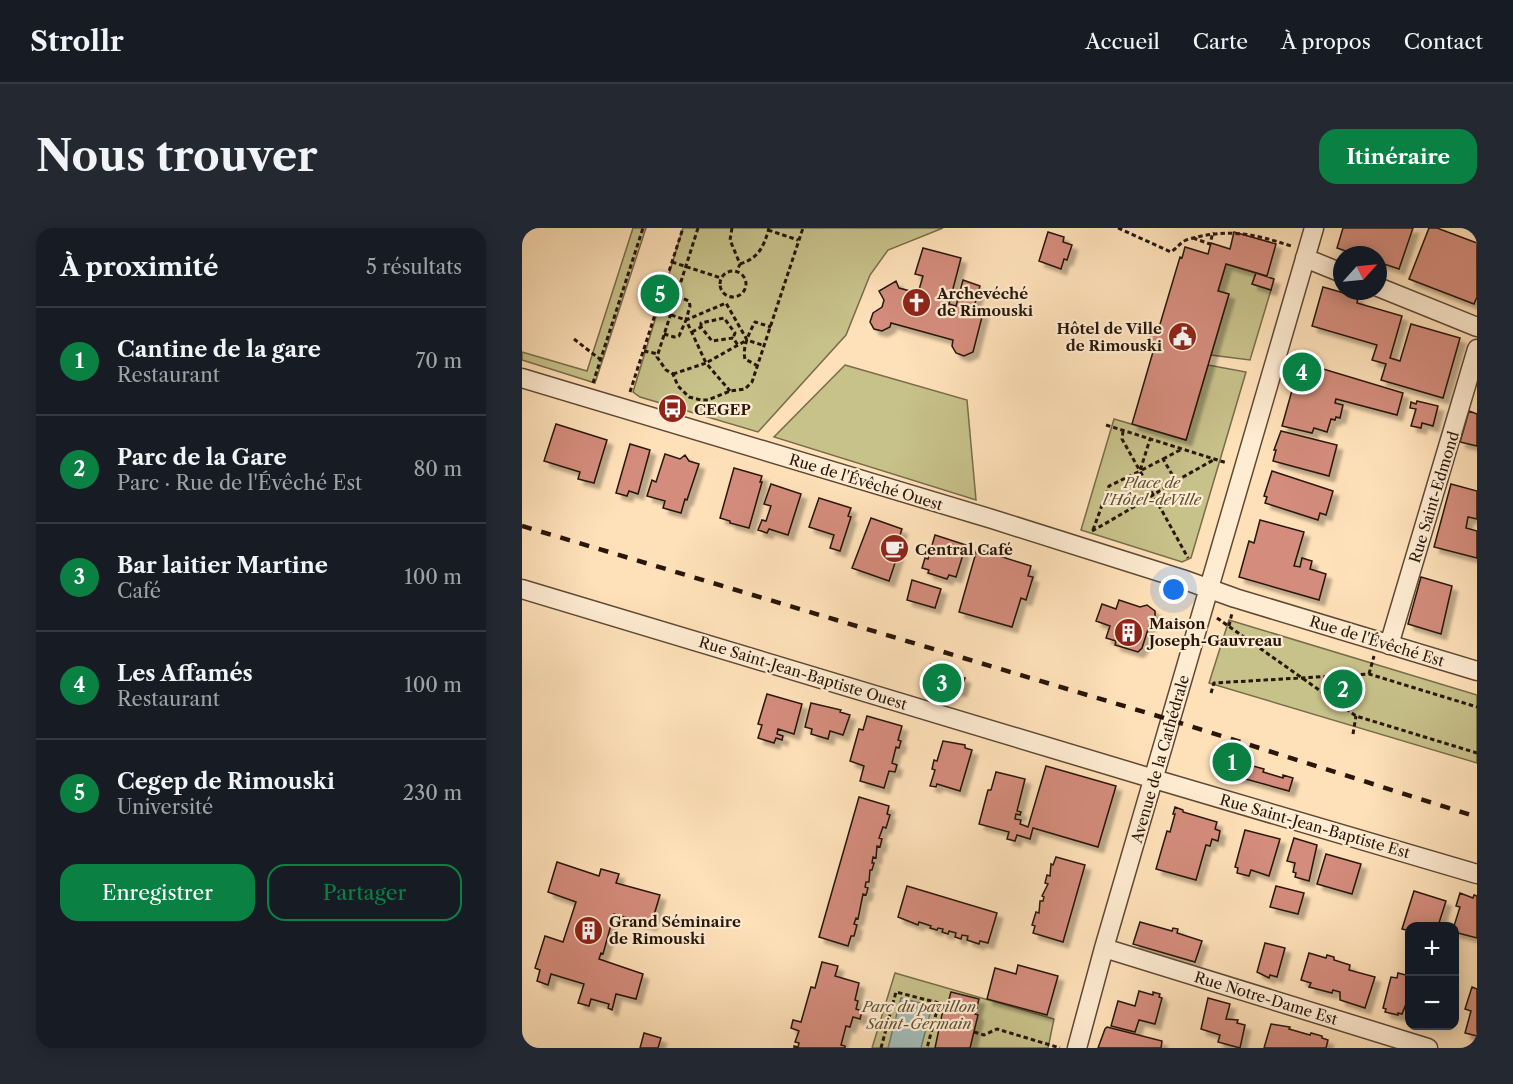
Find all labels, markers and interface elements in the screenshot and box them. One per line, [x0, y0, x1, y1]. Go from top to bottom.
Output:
text: Strollr [30, 24, 124, 58]
text: Accueil [1085, 29, 1160, 54]
text: Carte [1193, 29, 1248, 54]
text: À propos [1281, 29, 1371, 54]
text: Contact [1404, 29, 1483, 54]
button: Itinéraire [1319, 129, 1477, 184]
text: Nous trouver [36, 130, 318, 182]
north arrow [1333, 246, 1387, 300]
text: À proximité [60, 251, 219, 283]
text: 5 résultats [366, 255, 462, 279]
pin: 5 [640, 272, 680, 316]
place label: Archevéché de Rimouski [936, 284, 1034, 320]
church icon: Archevéché de Rimouski [900, 286, 932, 318]
place label: Hôtel de Ville de Rimouski [1057, 319, 1163, 355]
public building icon: Hôtel de Ville de Rimouski [1167, 321, 1199, 353]
text: Cantine de la gare [117, 336, 321, 363]
text: 1 [75, 349, 84, 373]
text: 70 m [416, 349, 462, 373]
pin: 4 [1282, 350, 1322, 394]
text: Restaurant [117, 363, 220, 387]
bus stop icon: CEGEP [657, 393, 689, 425]
place label: CEGEP [694, 400, 751, 419]
street label: Rue Saint-Edmond [1405, 429, 1463, 565]
text: Parc de la Gare [117, 444, 287, 471]
street label: Rue de l'Évêché Ouest [787, 450, 946, 515]
text: 2 [74, 457, 85, 481]
text: 80 m [414, 457, 462, 481]
text: Parc · Rue de l'Évêché Est [117, 471, 362, 495]
park label: Place de l'Hôtel-deVille [1103, 473, 1202, 509]
cafe icon: Central Café [878, 533, 910, 565]
place label: Central Café [915, 540, 1013, 559]
text: Bar laitier Martine [117, 552, 328, 579]
text: 3 [74, 565, 85, 589]
text: 100 m [404, 565, 462, 589]
your location [1159, 575, 1188, 604]
text: Café [117, 579, 161, 603]
street label: Rue de l'Évêché Est [1307, 611, 1447, 671]
place label: Maison Joseph-Gauvreau [1146, 614, 1282, 650]
building icon: Maison Joseph-Gauvreau [1112, 616, 1144, 648]
street label: Rue Saint-Jean-Baptiste Ouest [697, 632, 910, 714]
text: Les Affamés [117, 660, 253, 687]
pin: 3 [922, 660, 962, 706]
pin: 2 [1324, 666, 1362, 712]
text: 4 [74, 673, 85, 697]
text: 100 m [404, 673, 462, 697]
street label: Avenue de la Cathédrale [1127, 673, 1193, 846]
text: Restaurant [117, 687, 220, 711]
pin: 1 [1212, 740, 1252, 784]
text: Cegep de Rimouski [117, 768, 335, 795]
text: 5 [74, 781, 85, 805]
text: 230 m [403, 781, 462, 805]
street label: Rue Saint-Jean-Baptiste Est [1218, 790, 1413, 862]
text: Université [117, 795, 213, 819]
button: Enregistrer [60, 864, 255, 921]
button: Partager [267, 864, 462, 921]
place label: Grand Séminaire de Rimouski [609, 912, 741, 948]
building icon: Grand Séminaire de Rimouski [572, 914, 604, 946]
map controls [1405, 922, 1459, 1030]
button: + [1405, 922, 1459, 976]
street label: Rue Notre-Dame Est [1192, 967, 1341, 1029]
button: − [1405, 976, 1459, 1030]
park label: Parc du pavillon Saint-Germain [861, 997, 976, 1033]

